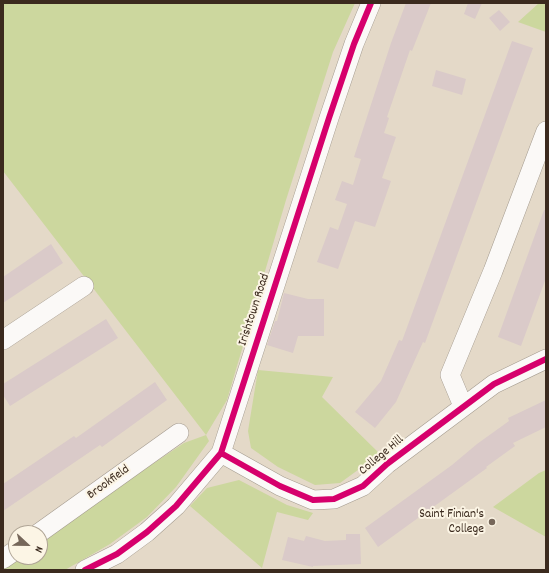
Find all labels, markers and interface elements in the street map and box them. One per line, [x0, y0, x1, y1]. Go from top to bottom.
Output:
street label: Irishtown Road [236, 272, 274, 348]
street label: College Hill [356, 433, 408, 479]
street label: Brookfield [85, 462, 133, 504]
place label: Saint Finian's College [419, 507, 484, 538]
marker: Saint Finian's College [487, 517, 497, 527]
north arrow [8, 525, 48, 565]
text: N [30, 544, 47, 555]

